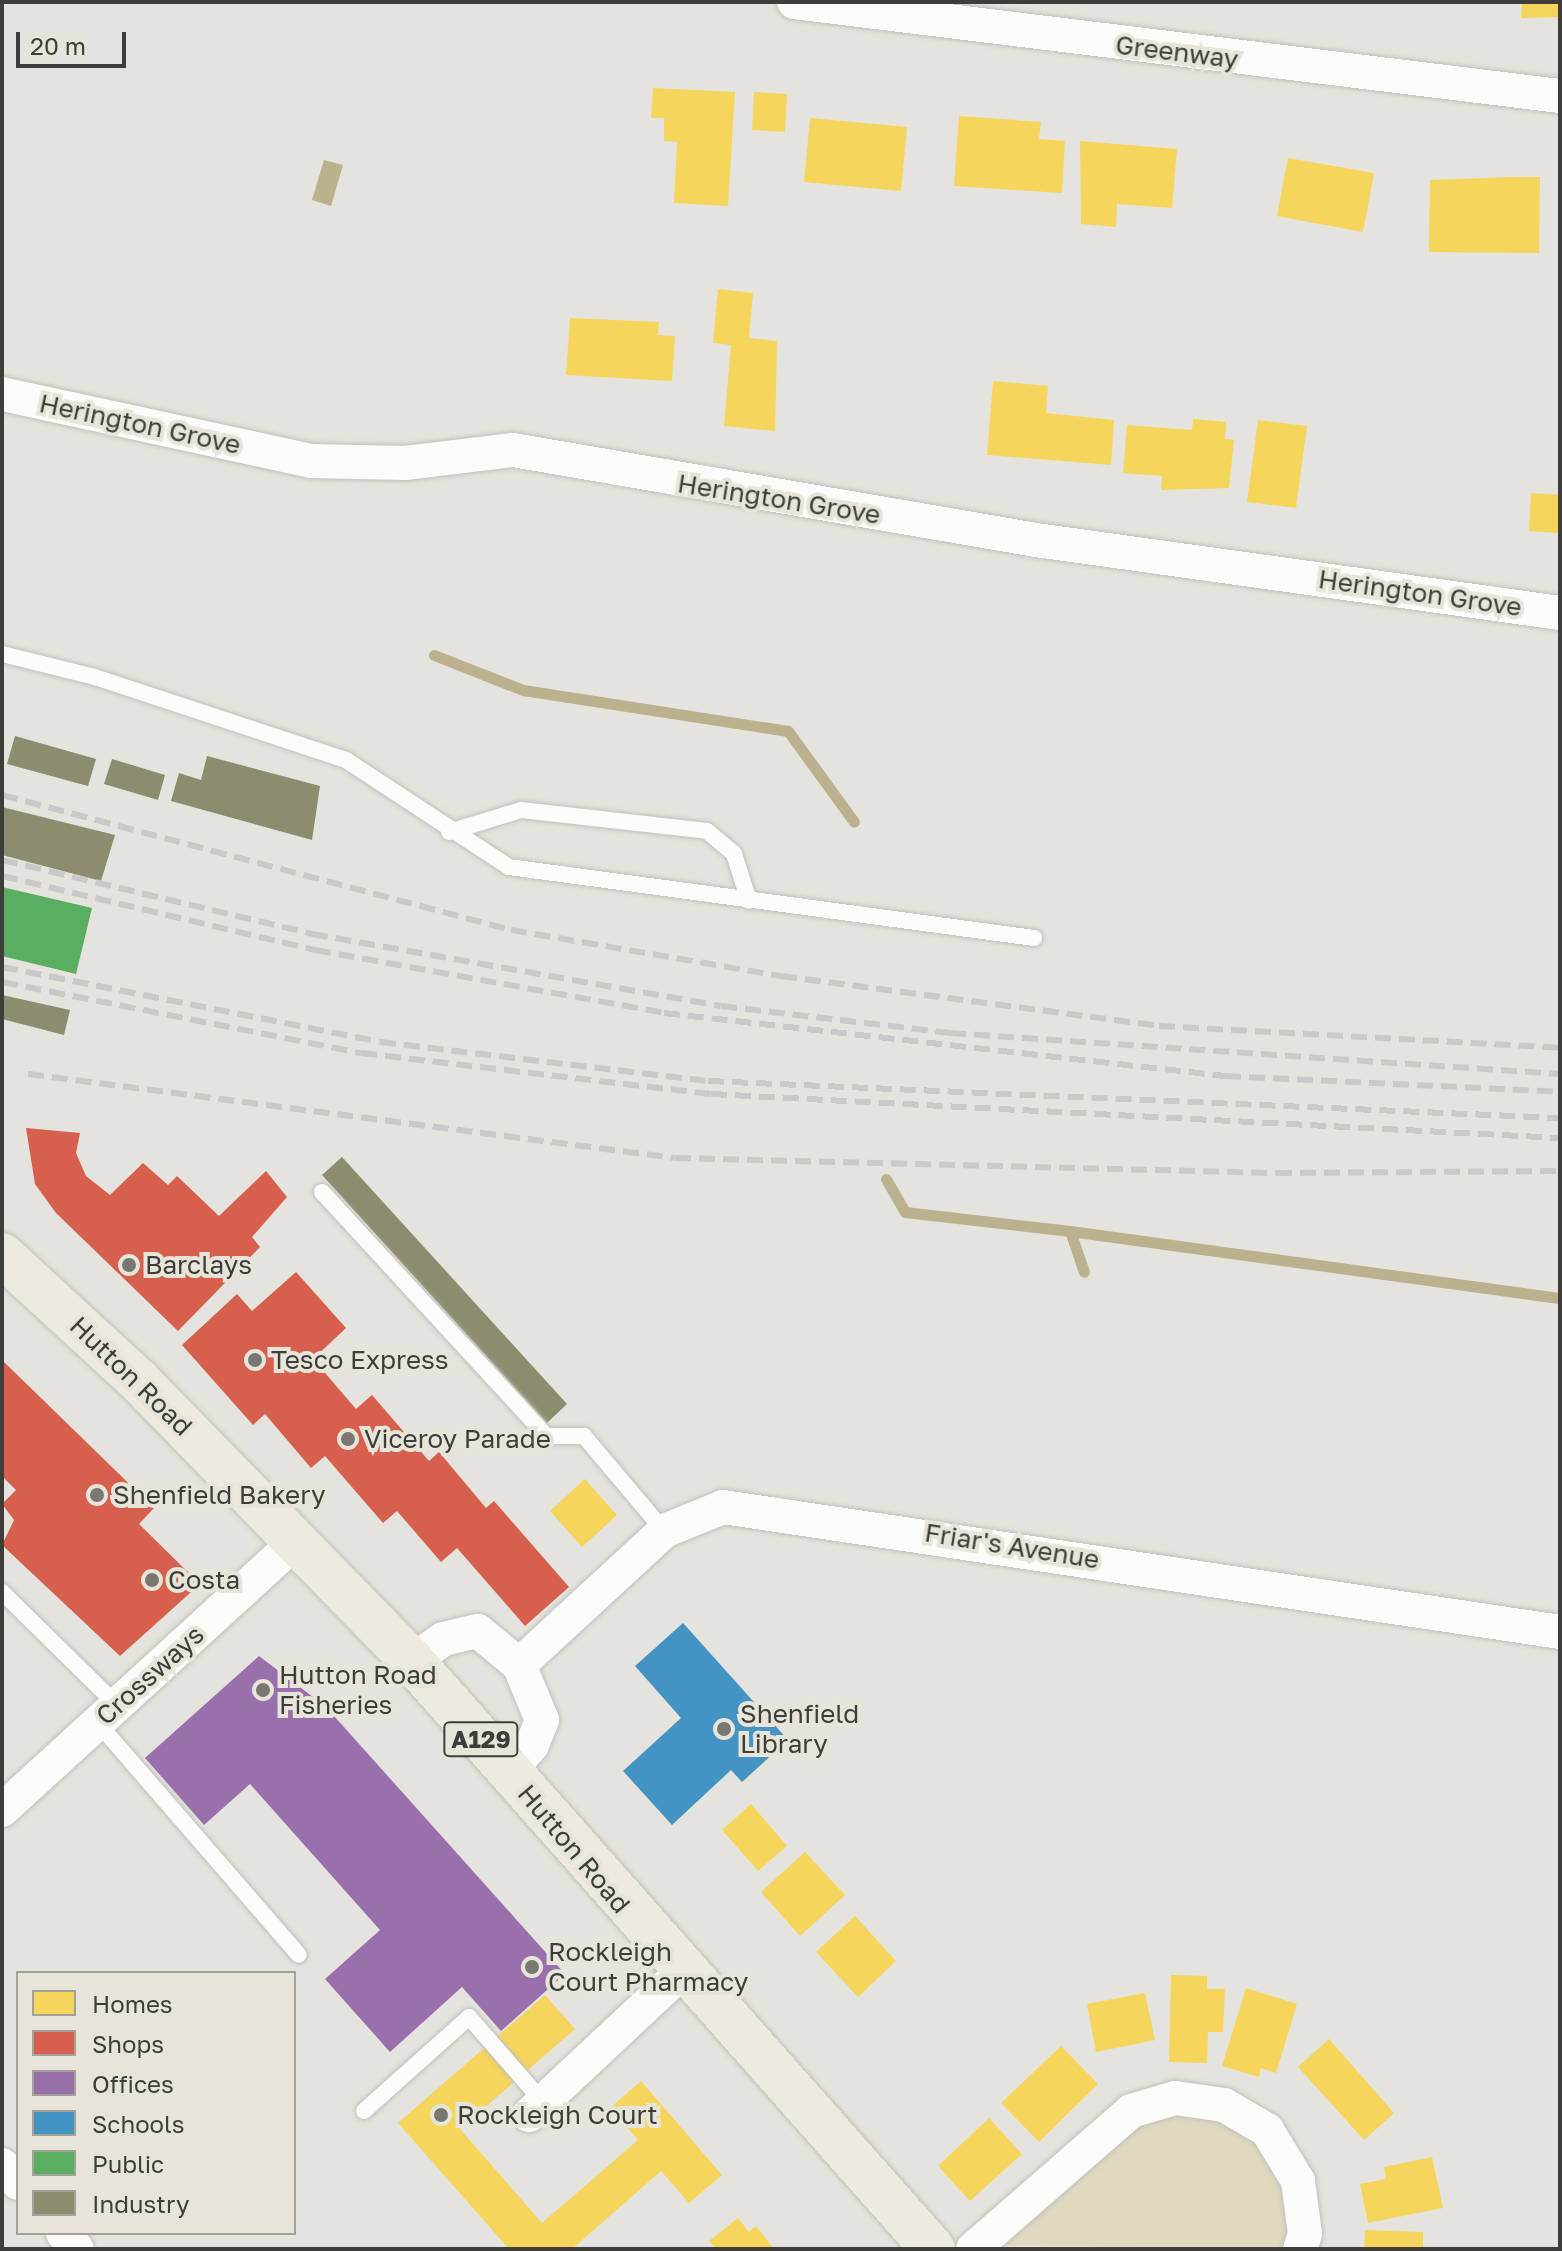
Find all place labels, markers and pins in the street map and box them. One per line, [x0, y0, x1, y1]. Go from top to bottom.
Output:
place label: Barclays [145, 1249, 252, 1281]
marker: Barclays [120, 1256, 138, 1274]
place label: Tesco Express [271, 1344, 449, 1376]
marker: Tesco Express [246, 1351, 264, 1369]
place label: Viceroy Parade [364, 1423, 551, 1455]
marker: Viceroy Parade [339, 1430, 357, 1448]
place label: Shenfield Bakery [113, 1479, 326, 1511]
marker: Shenfield Bakery [88, 1486, 106, 1504]
place label: Costa [168, 1564, 240, 1596]
marker: Costa [143, 1571, 161, 1589]
place label: Hutton Road Fisheries [279, 1659, 437, 1720]
marker: Hutton Road Fisheries [254, 1681, 272, 1699]
place label: Shenfield Library [740, 1698, 859, 1760]
marker: Shenfield Library [715, 1720, 733, 1738]
place label: Rockleigh Court Pharmacy [548, 1936, 748, 1998]
marker: Rockleigh Court Pharmacy [523, 1958, 541, 1976]
place label: Rockleigh Court [457, 2099, 658, 2131]
marker: Rockleigh Court [432, 2106, 450, 2124]

